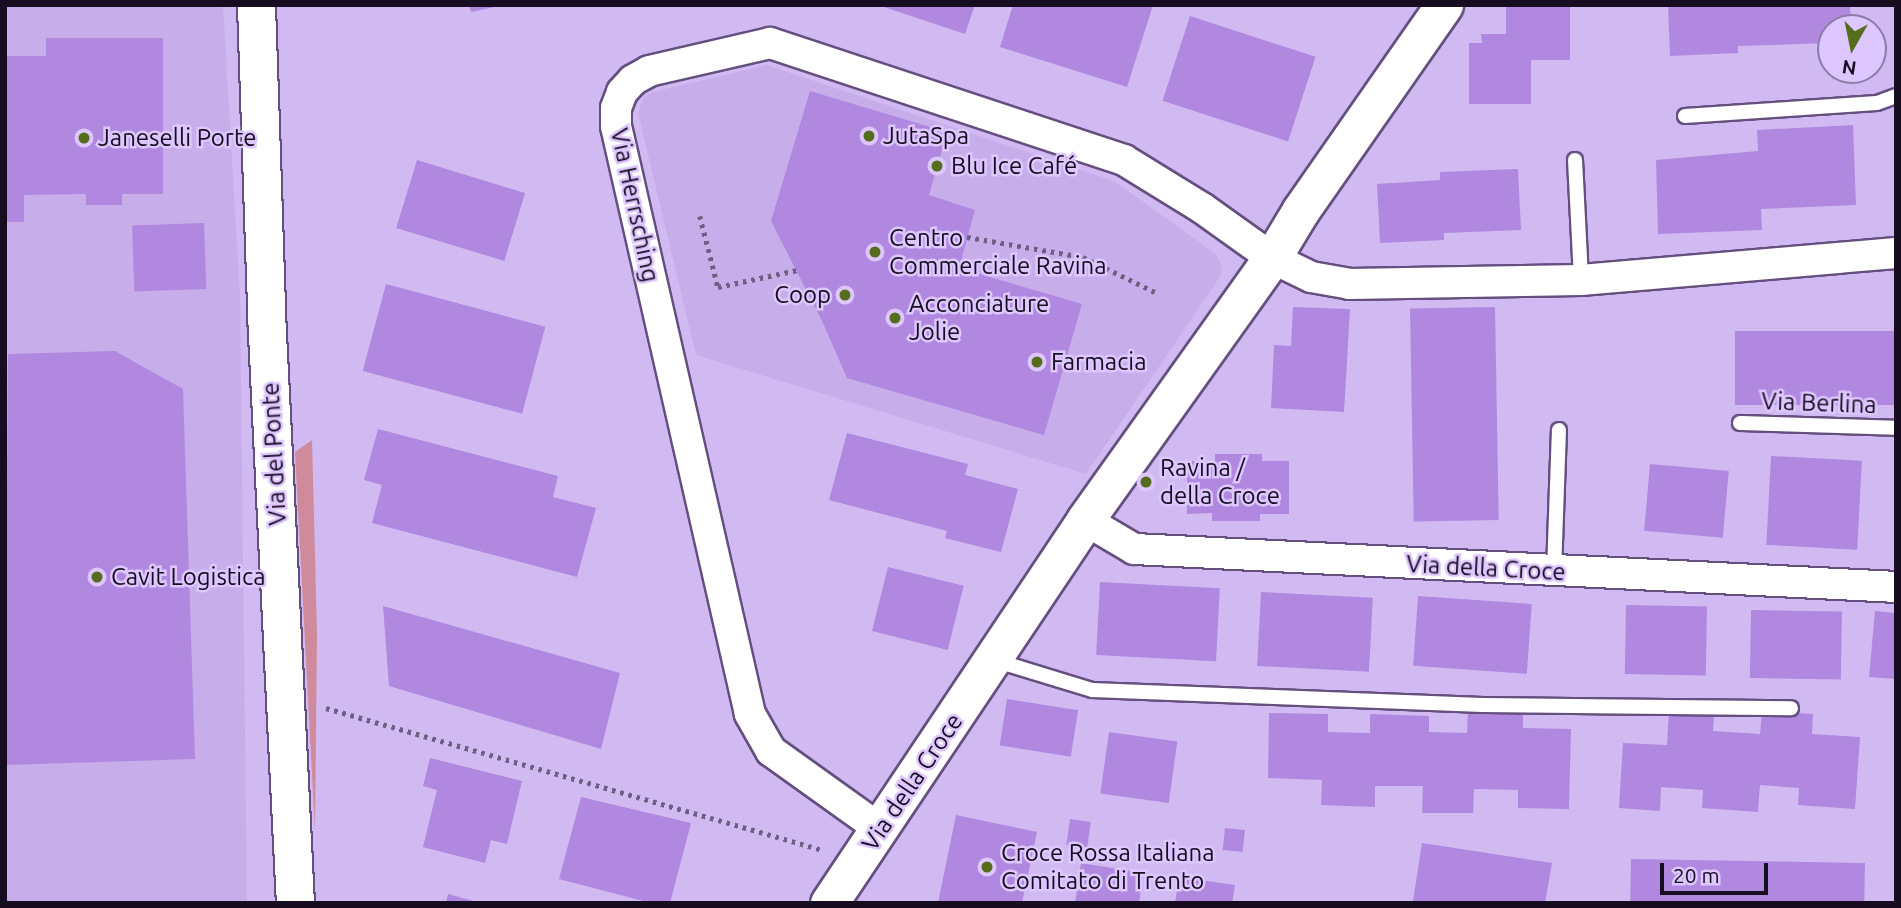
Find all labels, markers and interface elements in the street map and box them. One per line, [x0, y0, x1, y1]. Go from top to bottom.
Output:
north arrow [1817, 14, 1887, 84]
text: N [1840, 56, 1858, 80]
place label: JutaSpa [883, 122, 969, 150]
place label: Janeselli Porte [98, 124, 257, 152]
street label: Via Herrsching [605, 125, 665, 285]
marker: JutaSpa [861, 128, 877, 144]
marker: Janeselli Porte [76, 130, 92, 146]
place label: Blu Ice Café [951, 152, 1077, 180]
marker: Blu Ice Café [929, 158, 945, 174]
place label: Centro Commerciale Ravina [889, 224, 1107, 280]
marker: Centro Commerciale Ravina [867, 244, 883, 260]
place label: Coop [774, 281, 831, 309]
marker: Coop [837, 287, 853, 303]
place label: Acconciature Jolie [909, 290, 1049, 346]
marker: Acconciature Jolie [887, 310, 903, 326]
place label: Farmacia [1051, 348, 1147, 376]
marker: Farmacia [1029, 354, 1045, 370]
street label: Via del Ponte [256, 382, 292, 526]
street label: Via Berlina [1761, 387, 1877, 419]
place label: Ravina / della Croce [1160, 454, 1280, 510]
marker: Ravina / della Croce [1138, 474, 1154, 490]
street label: Via della Croce [1406, 549, 1566, 587]
place label: Cavit Logistica [111, 563, 266, 591]
marker: Cavit Logistica [89, 569, 105, 585]
street label: Via della Croce [855, 708, 969, 856]
place label: Croce Rossa Italiana Comitato di Trento [1001, 839, 1215, 895]
scale bar [1663, 848, 1772, 892]
marker: Croce Rossa Italiana Comitato di Trento [979, 859, 995, 875]
text: 20 m [1673, 863, 1720, 887]

